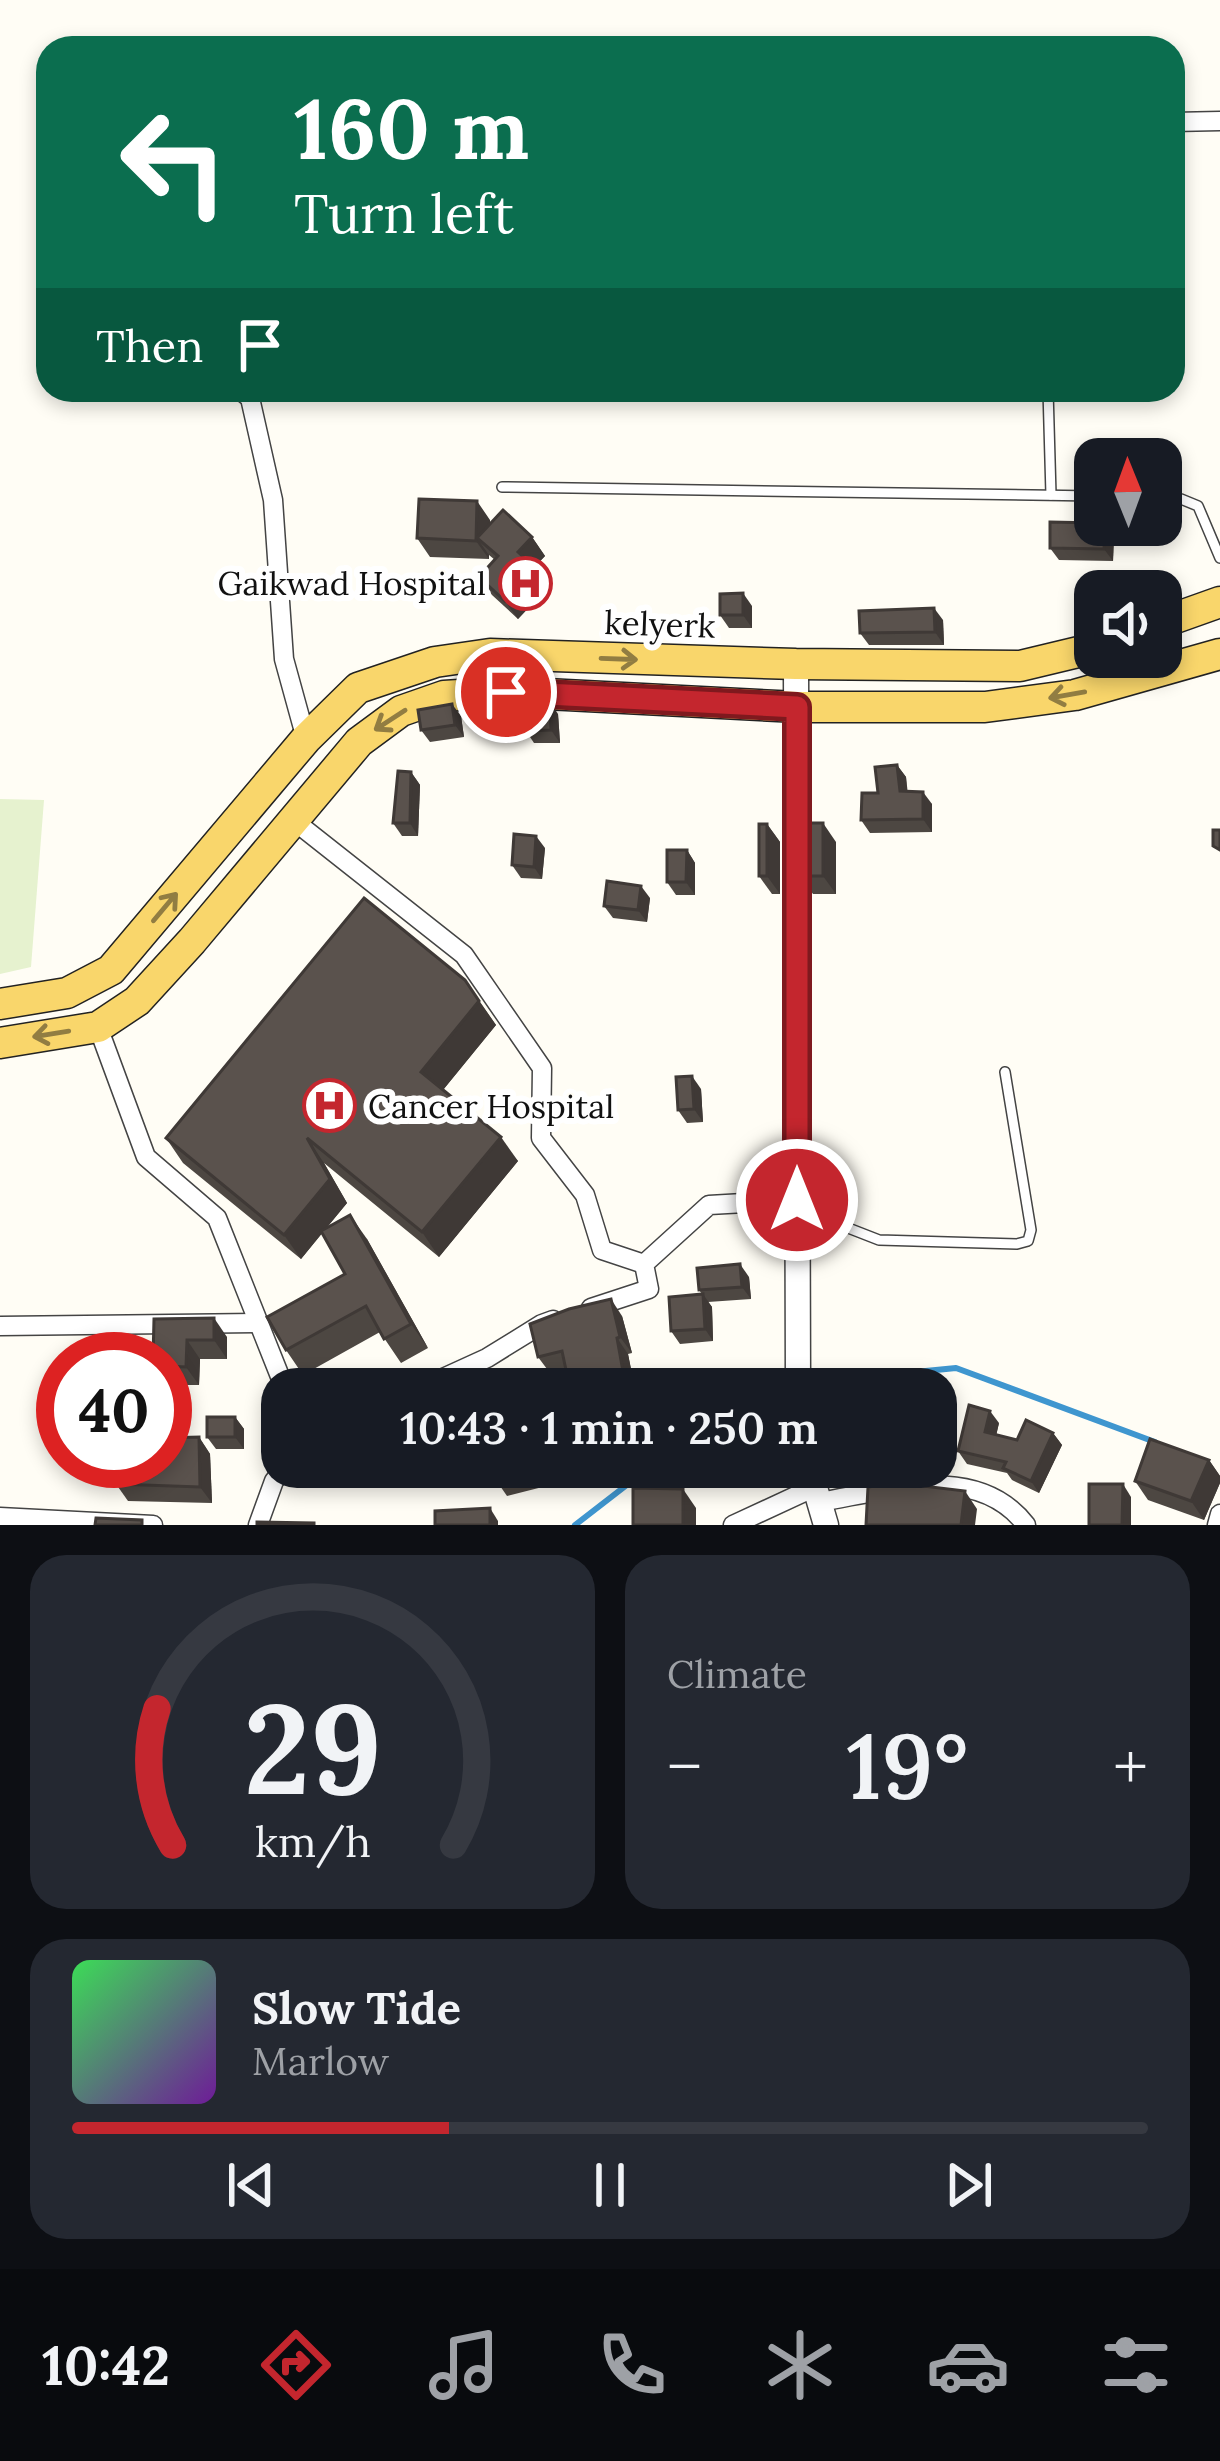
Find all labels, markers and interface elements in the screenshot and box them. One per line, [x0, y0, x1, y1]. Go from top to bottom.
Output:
text: 160 m [294, 74, 529, 182]
icon: left [96, 84, 252, 240]
text: Turn left [294, 179, 514, 248]
icon: arrive [227, 312, 293, 378]
text: Then [96, 317, 203, 374]
north arrow [1074, 438, 1182, 546]
map controls [1074, 438, 1182, 678]
hospital icon: Gaikwad Hospital [497, 555, 553, 611]
place label: Gaikwad Hospital [217, 562, 486, 604]
button: sound [1074, 570, 1182, 678]
street label: kelyerk [604, 601, 716, 647]
pin [455, 641, 557, 743]
one-way arrow [599, 647, 638, 670]
icon: arrive [473, 659, 539, 725]
one-way arrow [1048, 685, 1087, 707]
one-way arrow [373, 708, 407, 733]
one-way arrow [151, 891, 177, 923]
one-way arrow [32, 1024, 71, 1047]
hospital icon: Cancer Hospital [301, 1078, 357, 1134]
place label: Cancer Hospital [368, 1085, 614, 1127]
position arrow [734, 1137, 860, 1263]
speed limit sign: 40 [36, 1332, 192, 1488]
text: 10:43 · 1 min · 250 m [400, 1399, 818, 1456]
text: Climate [667, 1649, 807, 1699]
text: 29 [243, 1668, 382, 1828]
text: 19° [846, 1708, 969, 1824]
text: − [667, 1724, 702, 1808]
text: + [1113, 1724, 1148, 1808]
text: km/h [255, 1814, 370, 1869]
text: Slow Tide [252, 1979, 461, 2036]
text: Marlow [252, 2036, 389, 2086]
icon: previous [218, 2152, 284, 2218]
icon: pause [577, 2152, 643, 2218]
icon: next [936, 2152, 1002, 2218]
icon: directions [254, 2323, 338, 2407]
icon: music [422, 2323, 506, 2407]
icon: phone [590, 2323, 674, 2407]
icon: climate [758, 2323, 842, 2407]
icon: car [926, 2323, 1010, 2407]
icon: filters [1094, 2323, 1178, 2407]
text: 10:42 [42, 2331, 170, 2400]

